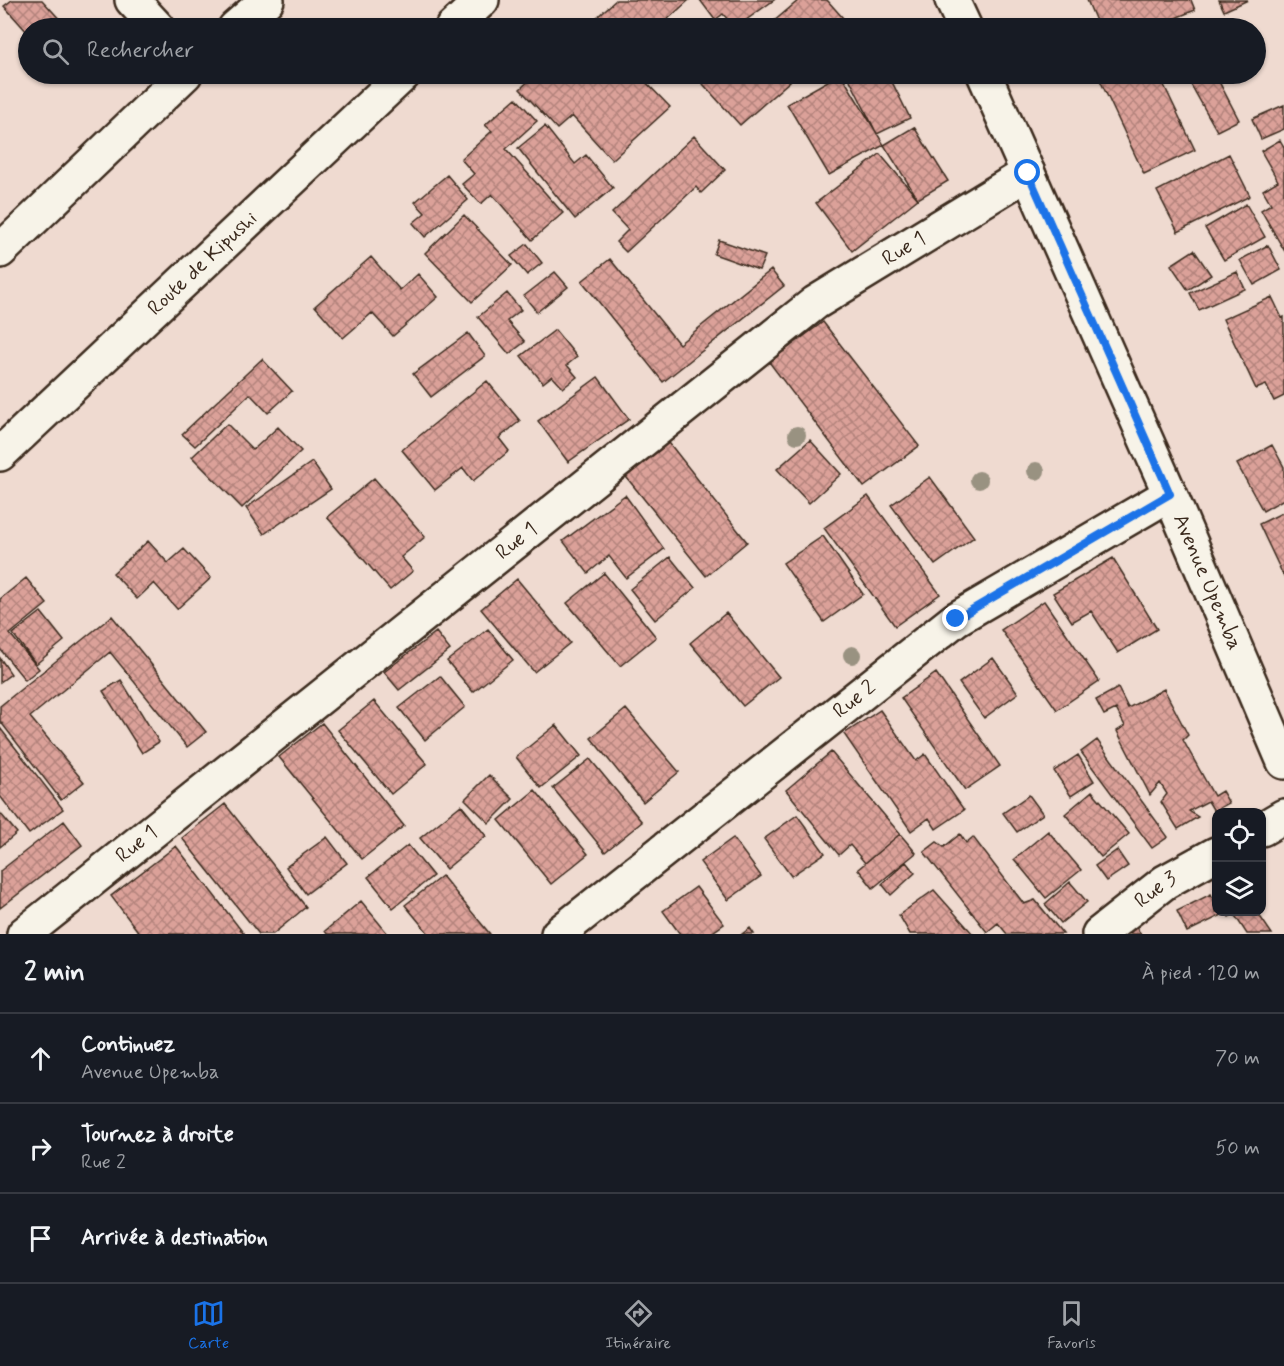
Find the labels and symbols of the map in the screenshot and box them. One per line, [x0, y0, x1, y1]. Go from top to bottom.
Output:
route start [1014, 159, 1040, 185]
street label: Route de Kipushi [141, 205, 264, 322]
street label: Rue 1 [877, 225, 931, 273]
street label: Avenue Upemba [1166, 510, 1249, 654]
street label: Rue 1 [490, 516, 543, 567]
route end [942, 605, 968, 631]
street label: Rue 2 [827, 674, 882, 725]
street label: Rue 1 [110, 819, 163, 870]
street label: Rue 3 [1129, 864, 1182, 915]

